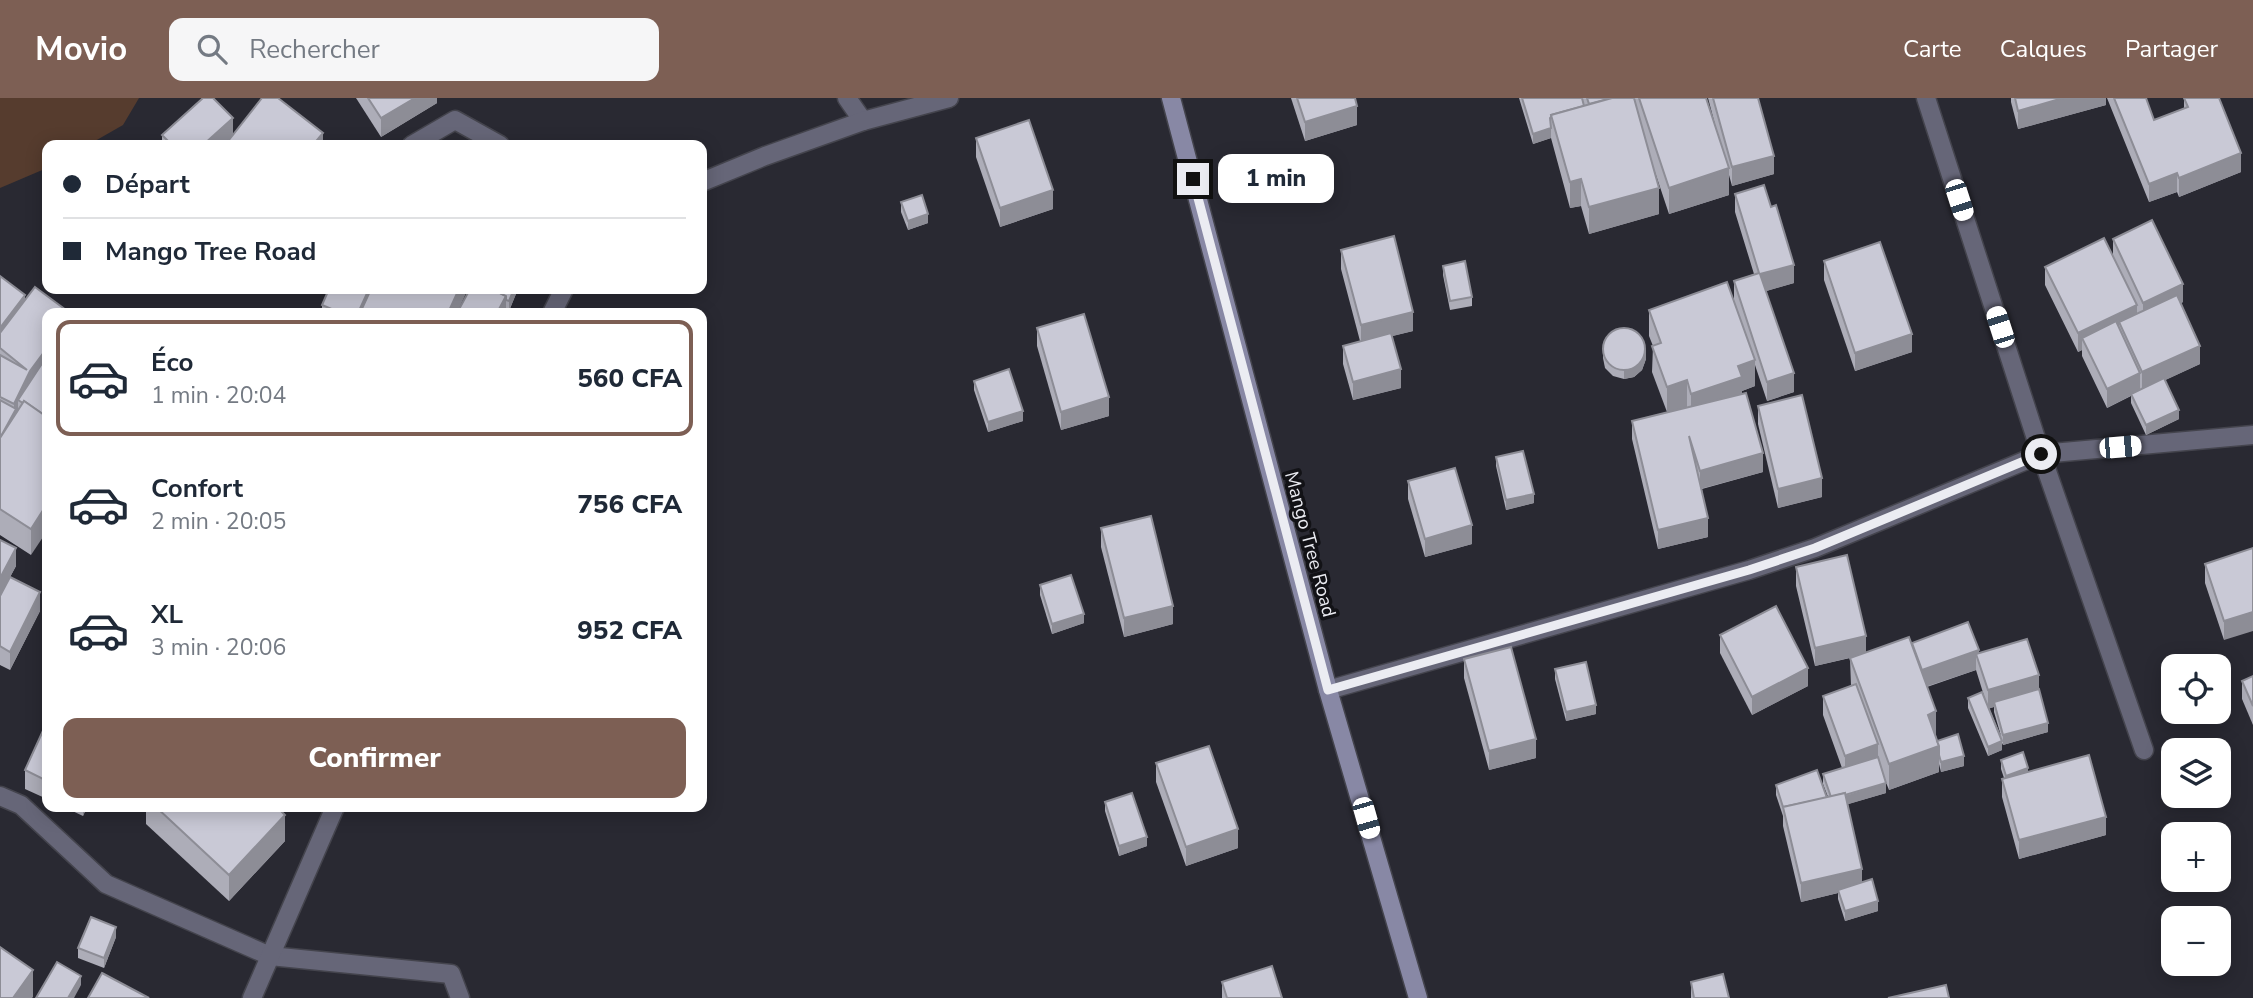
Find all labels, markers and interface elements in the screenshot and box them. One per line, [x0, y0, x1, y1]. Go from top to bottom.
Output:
search box [169, 18, 659, 81]
text: Movio [35, 27, 127, 72]
icon: search [193, 30, 231, 68]
text: Rechercher [249, 32, 380, 67]
text: Carte [1903, 33, 1962, 65]
text: Calques [2000, 33, 2087, 65]
text: Partager [2125, 33, 2218, 65]
callout: 1 min [1218, 154, 1333, 204]
route end [1177, 163, 1209, 195]
text: 1 min [1246, 163, 1306, 194]
text: Départ [105, 167, 190, 202]
car [1943, 177, 1976, 223]
text: Mango Tree Road [105, 234, 316, 269]
car [1984, 304, 2017, 350]
text: Éco [151, 345, 193, 380]
icon: car [67, 347, 130, 410]
text: 560 CFA [577, 361, 682, 396]
text: 1 min · 20:04 [151, 380, 286, 411]
car [2099, 435, 2142, 459]
route start [2025, 438, 2057, 470]
street label: Mango Tree Road [1278, 469, 1342, 620]
text: Confort [151, 471, 243, 506]
icon: car [67, 473, 130, 536]
text: 756 CFA [577, 487, 682, 522]
text: 2 min · 20:05 [151, 506, 286, 537]
text: XL [151, 597, 183, 632]
icon: car [67, 599, 130, 662]
text: 952 CFA [577, 613, 682, 648]
text: 3 min · 20:06 [151, 632, 286, 663]
map controls [2161, 654, 2231, 976]
button: locate [2161, 654, 2231, 724]
button: Confirmer [63, 718, 686, 798]
button: layers [2161, 738, 2231, 808]
car [1351, 795, 1382, 841]
button: + [2161, 822, 2231, 892]
button: − [2161, 906, 2231, 976]

